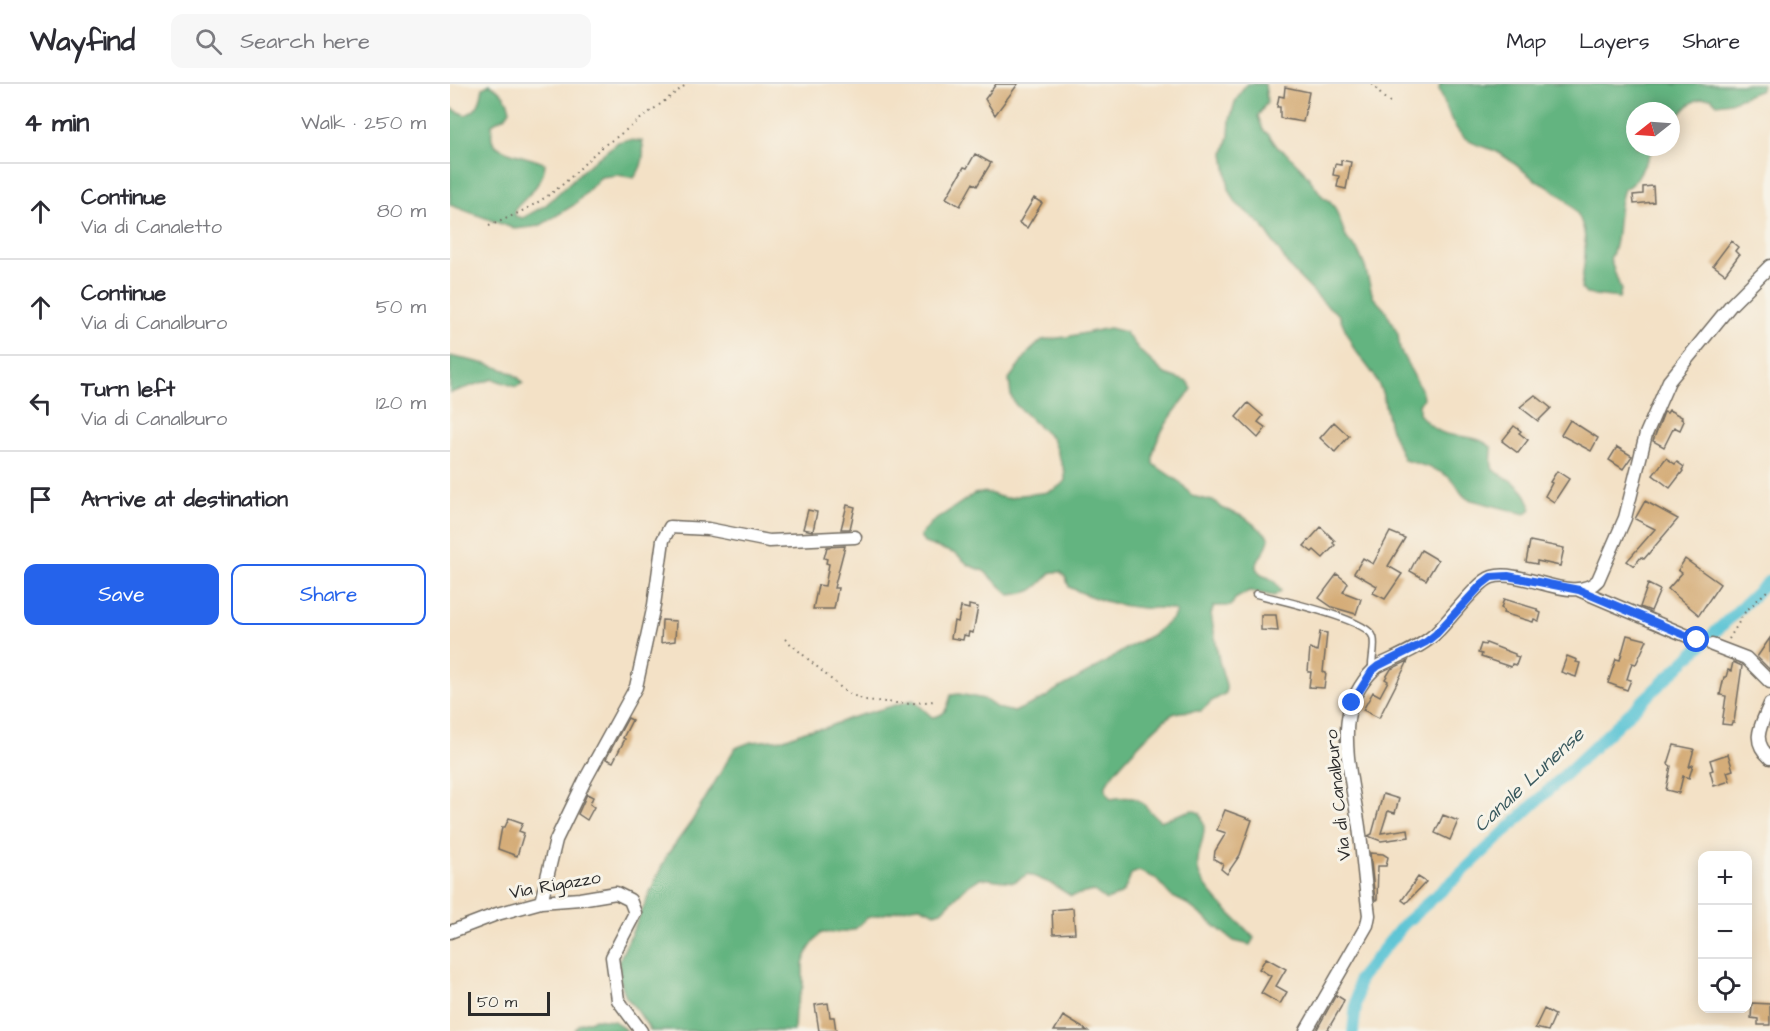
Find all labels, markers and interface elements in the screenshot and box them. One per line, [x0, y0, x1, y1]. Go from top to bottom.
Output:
search box [171, 14, 591, 68]
text: Wayfind [30, 22, 135, 61]
icon: search [192, 25, 225, 58]
text: Search here [240, 26, 370, 57]
text: Map [1506, 27, 1546, 56]
text: Layers [1579, 27, 1649, 56]
text: Share [1682, 27, 1740, 56]
north arrow [1626, 102, 1680, 156]
text: 4 min [24, 105, 89, 141]
text: Walk · 250 m [301, 109, 426, 137]
text: Continue [81, 182, 166, 213]
icon: ahead [24, 195, 57, 228]
text: 80 m [377, 197, 426, 225]
text: Via di Canaletto [81, 213, 222, 241]
text: Continue [81, 278, 166, 309]
icon: ahead [24, 291, 57, 324]
text: 50 m [376, 293, 426, 321]
text: Via di Canalburo [81, 309, 227, 337]
text: Turn left [81, 374, 175, 405]
icon: left [24, 387, 57, 420]
text: 120 m [376, 389, 426, 417]
text: Via di Canalburo [81, 405, 227, 433]
icon: arrive [24, 483, 57, 516]
text: Arrive at destination [81, 484, 288, 515]
button: Save [24, 564, 219, 625]
button: Share [231, 564, 426, 625]
route start [1683, 626, 1709, 652]
route end [1338, 689, 1364, 715]
water label: Canale Lunense [1467, 720, 1591, 839]
street label: Via di Canalburo [1319, 728, 1357, 862]
map controls [1698, 851, 1752, 1013]
button: + [1698, 851, 1752, 905]
street label: Via Rigazzo [507, 865, 603, 906]
button: − [1698, 905, 1752, 959]
button: locate [1698, 959, 1752, 1013]
scale bar [468, 989, 550, 1016]
text: 50 m [477, 991, 517, 1013]

